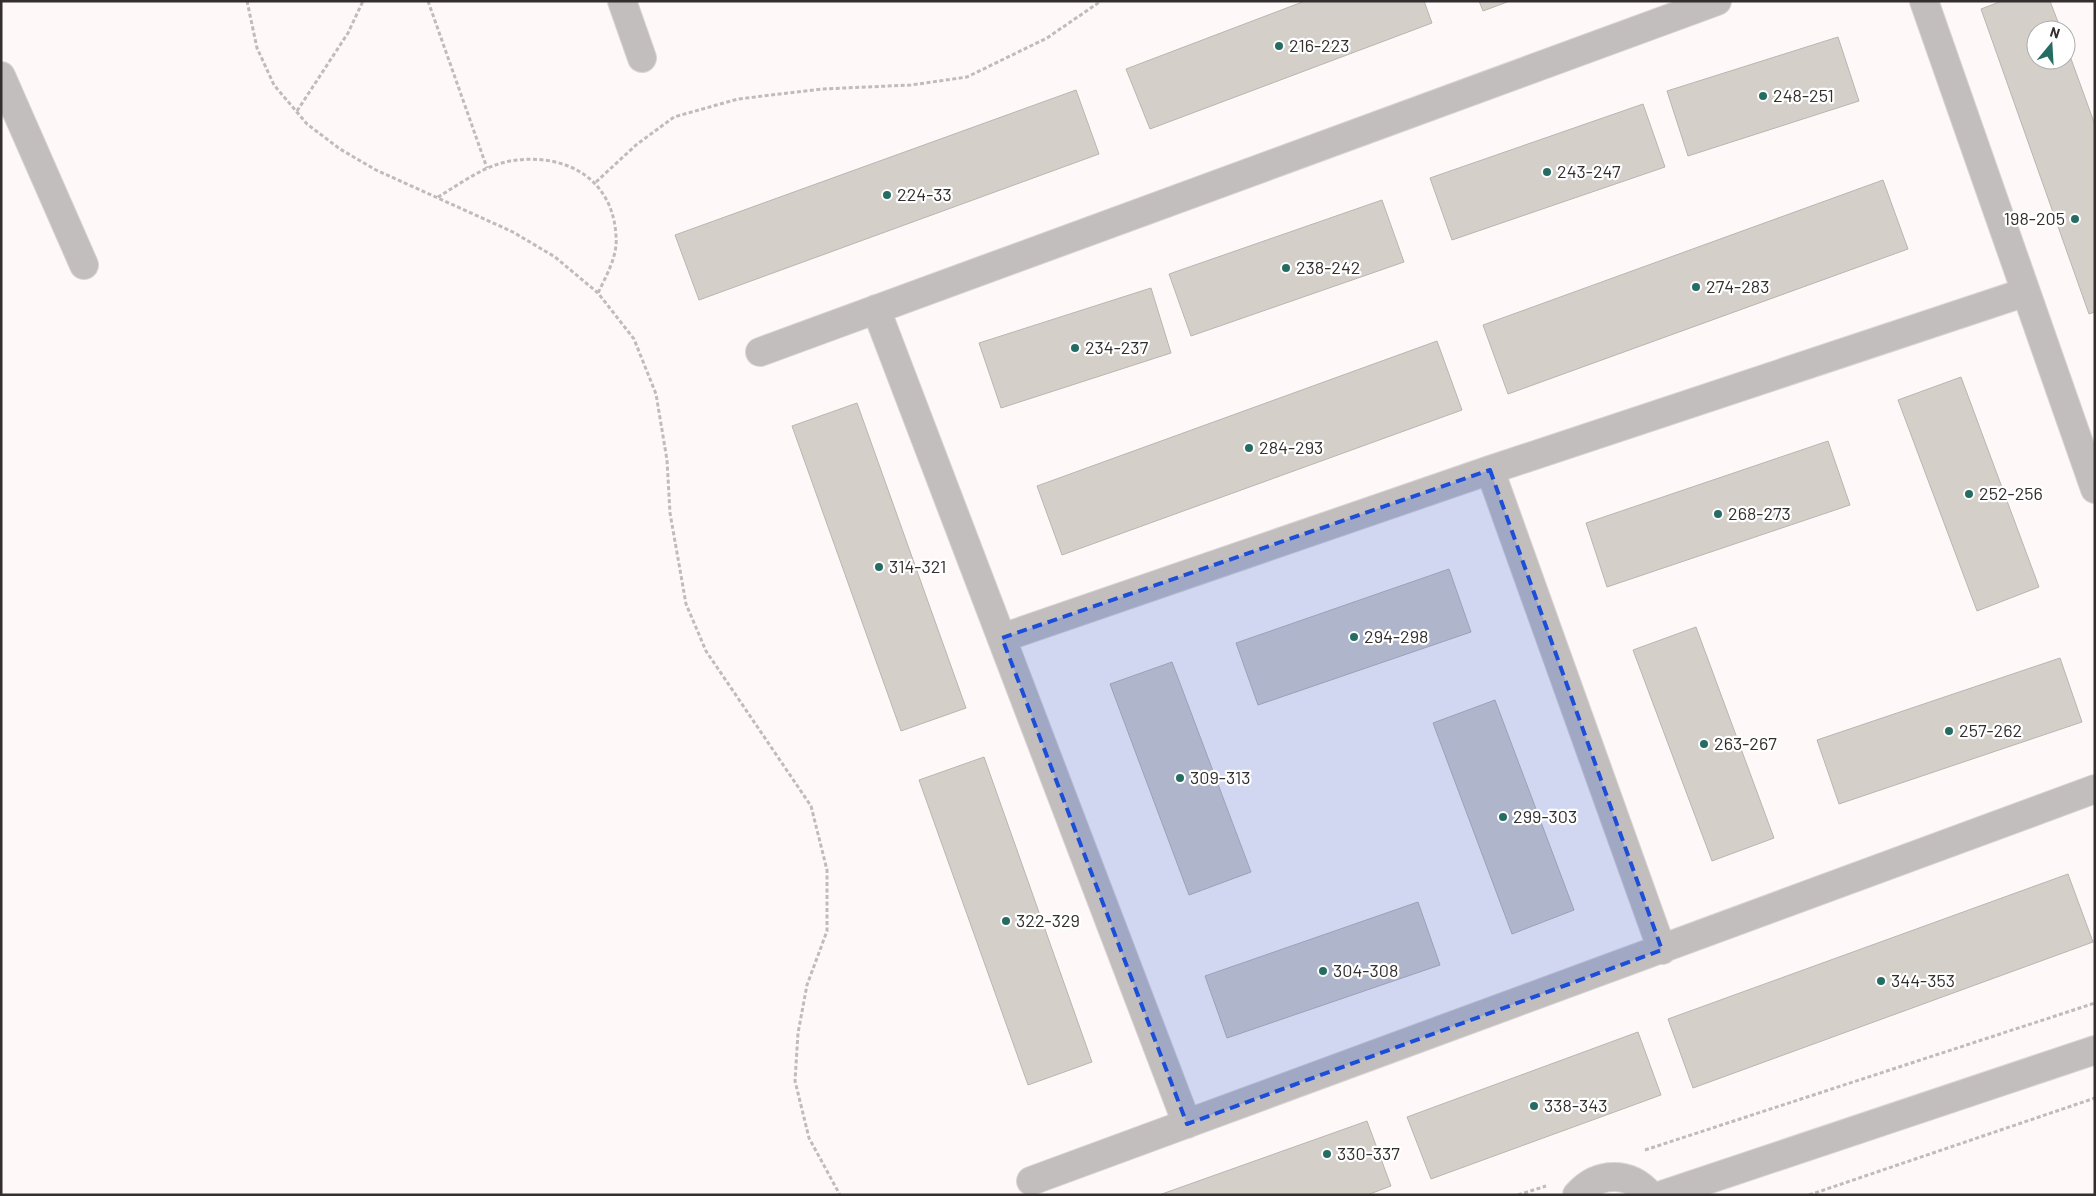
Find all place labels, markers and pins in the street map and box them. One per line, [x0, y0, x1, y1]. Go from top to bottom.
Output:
place label: 216-223 [1289, 34, 1350, 56]
marker: 216-223 [1273, 40, 1285, 52]
place label: 248-251 [1773, 84, 1834, 106]
marker: 248-251 [1757, 90, 1769, 102]
place label: 243-247 [1557, 160, 1621, 182]
marker: 243-247 [1541, 166, 1553, 178]
place label: 224-33 [897, 183, 952, 205]
marker: 224-33 [881, 189, 893, 201]
place label: 198-205 [2004, 207, 2065, 229]
marker: 198-205 [2069, 213, 2081, 225]
place label: 238-242 [1296, 256, 1361, 278]
marker: 238-242 [1280, 262, 1292, 274]
place label: 274-283 [1706, 275, 1769, 297]
marker: 274-283 [1690, 281, 1702, 293]
place label: 234-237 [1085, 336, 1149, 358]
marker: 234-237 [1069, 342, 1081, 354]
place label: 284-293 [1259, 436, 1323, 458]
marker: 284-293 [1243, 442, 1255, 454]
place label: 252-256 [1979, 482, 2043, 504]
marker: 252-256 [1963, 488, 1975, 500]
place label: 268-273 [1728, 502, 1791, 524]
marker: 268-273 [1712, 508, 1724, 520]
place label: 314-321 [889, 555, 946, 577]
marker: 314-321 [873, 561, 885, 573]
place label: 294-298 [1364, 625, 1428, 647]
marker: 294-298 [1348, 631, 1360, 643]
place label: 257-262 [1959, 719, 2022, 741]
marker: 257-262 [1943, 725, 1955, 737]
place label: 263-267 [1714, 732, 1777, 754]
marker: 263-267 [1698, 738, 1710, 750]
place label: 309-313 [1190, 766, 1251, 788]
marker: 309-313 [1174, 772, 1186, 784]
place label: 299-303 [1513, 805, 1577, 827]
marker: 299-303 [1497, 811, 1509, 823]
place label: 322-329 [1016, 909, 1080, 931]
marker: 322-329 [1000, 915, 1012, 927]
place label: 304-308 [1333, 959, 1398, 981]
marker: 304-308 [1317, 965, 1329, 977]
place label: 344-353 [1891, 969, 1955, 991]
marker: 344-353 [1875, 975, 1887, 987]
place label: 338-343 [1544, 1094, 1607, 1116]
marker: 338-343 [1528, 1100, 1540, 1112]
place label: 330-337 [1337, 1142, 1400, 1164]
marker: 330-337 [1321, 1148, 1333, 1160]

